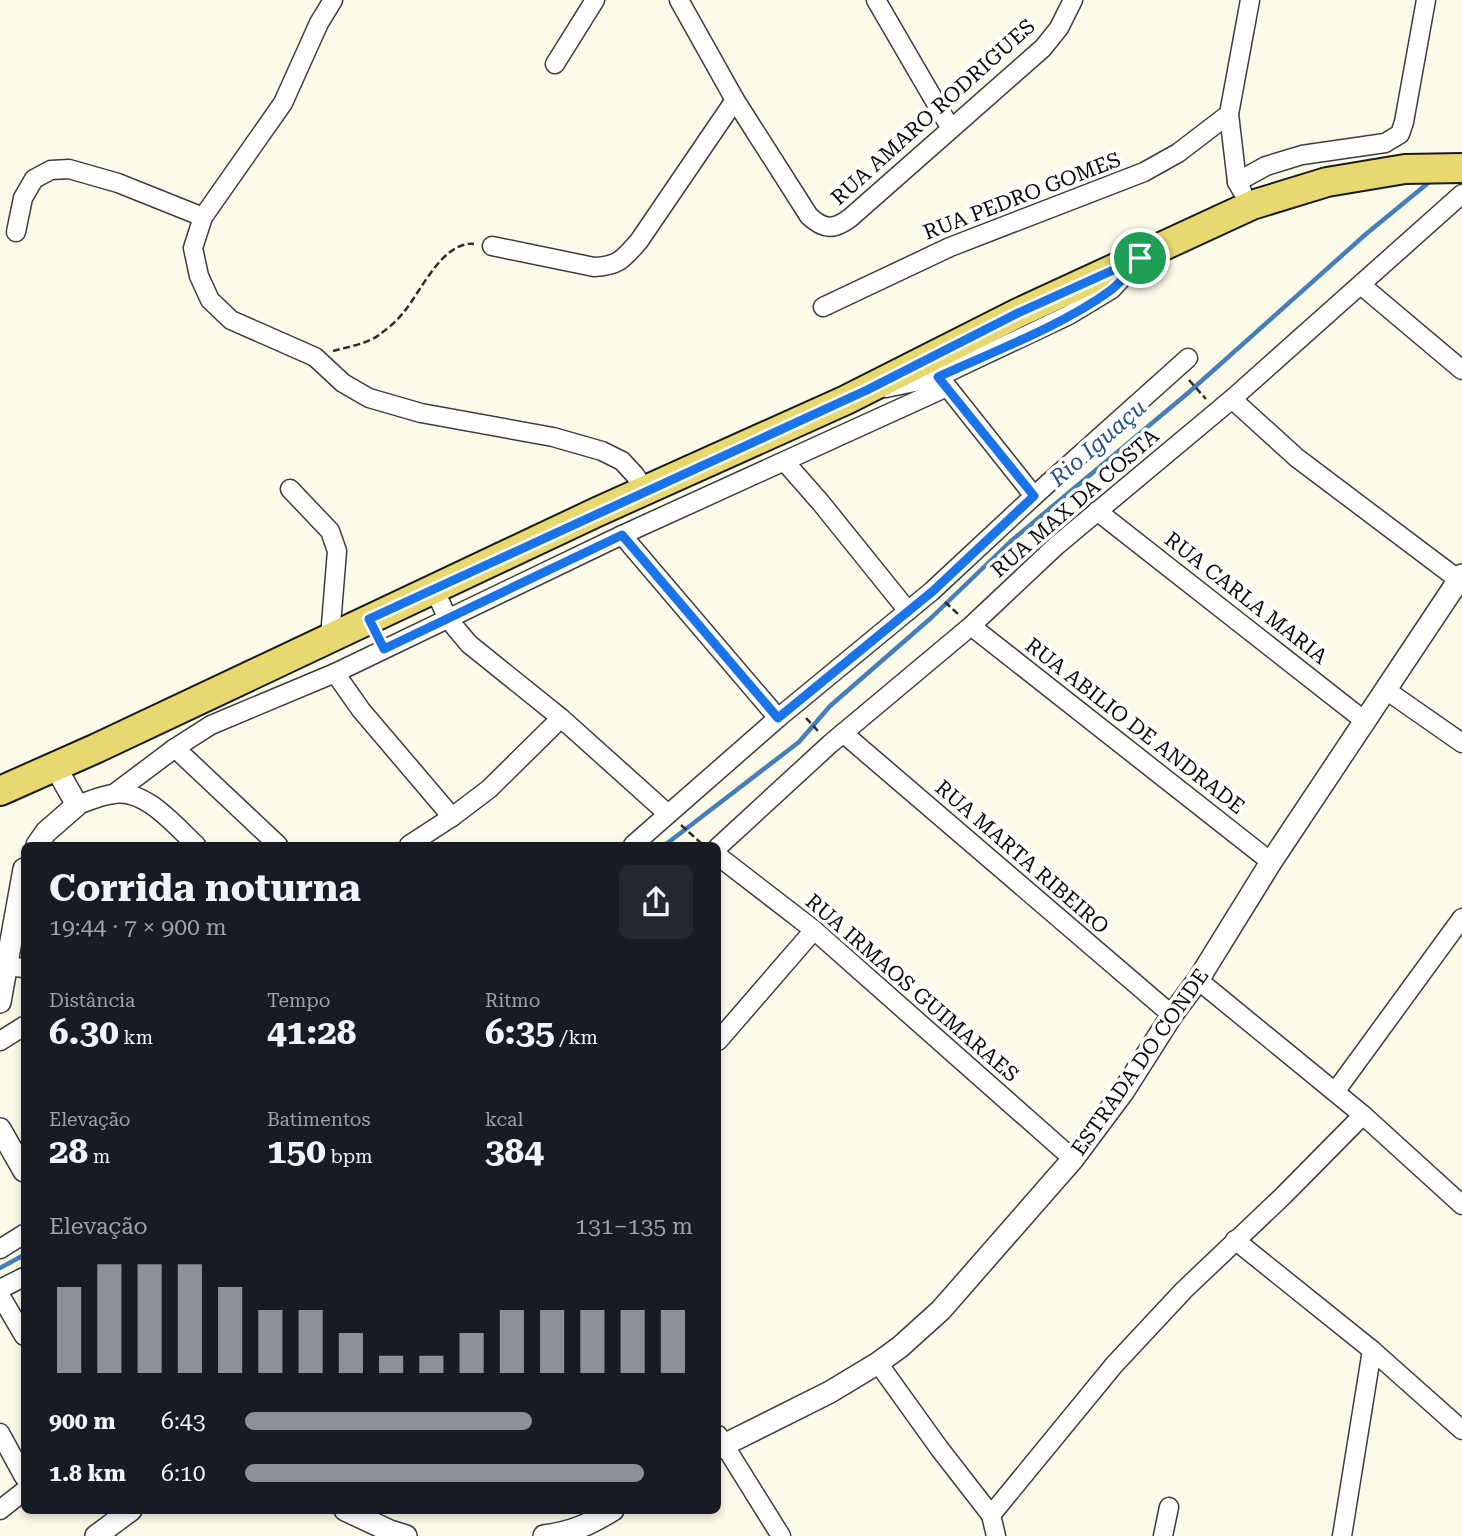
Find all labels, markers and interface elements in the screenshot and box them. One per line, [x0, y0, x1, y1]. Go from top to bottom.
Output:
street label: RUA AMARO RODRIGUES [826, 14, 1040, 210]
street label: RUA PEDRO GOMES [920, 147, 1124, 245]
pin [1110, 228, 1170, 288]
icon: arrive [1121, 239, 1159, 277]
water label: Rio Iguaçu [1044, 394, 1152, 493]
street label: RUA MAX DA COSTA [986, 423, 1164, 582]
street label: RUA CARLA MARIA [1160, 527, 1332, 669]
street label: RUA ABILIO DE ANDRADE [1021, 633, 1249, 819]
street label: RUA MARTA RIBEIRO [931, 775, 1113, 939]
button: share [619, 865, 693, 939]
text: Corrida noturna [49, 866, 361, 910]
street label: RUA IRMAOS GUIMARAES [801, 889, 1023, 1087]
text: 19:44 · 7 × 900 m [49, 914, 227, 941]
street label: ESTRADA DO CONDE [1066, 964, 1214, 1160]
text: Distância [49, 989, 135, 1012]
text: Tempo [267, 989, 330, 1012]
text: Ritmo [485, 989, 540, 1012]
text: 6.30 [49, 1012, 119, 1053]
text: 41:28 [267, 1012, 356, 1053]
text: 6:35 [485, 1012, 555, 1053]
text: km [119, 1026, 153, 1049]
text: /km [555, 1026, 598, 1049]
text: Elevação [49, 1108, 130, 1131]
text: Batimentos [267, 1108, 370, 1131]
text: kcal [485, 1108, 523, 1131]
text: 28 [49, 1131, 88, 1172]
text: 150 [267, 1131, 326, 1172]
text: 384 [485, 1131, 544, 1172]
text: m [88, 1145, 110, 1168]
text: bpm [326, 1145, 373, 1168]
text: Elevação [49, 1213, 148, 1240]
text: 131–135 m [575, 1213, 693, 1240]
text: 900 m [49, 1408, 116, 1435]
text: 6:43 [161, 1408, 206, 1435]
text: 1.8 km [49, 1460, 126, 1487]
text: 6:10 [161, 1460, 206, 1487]

